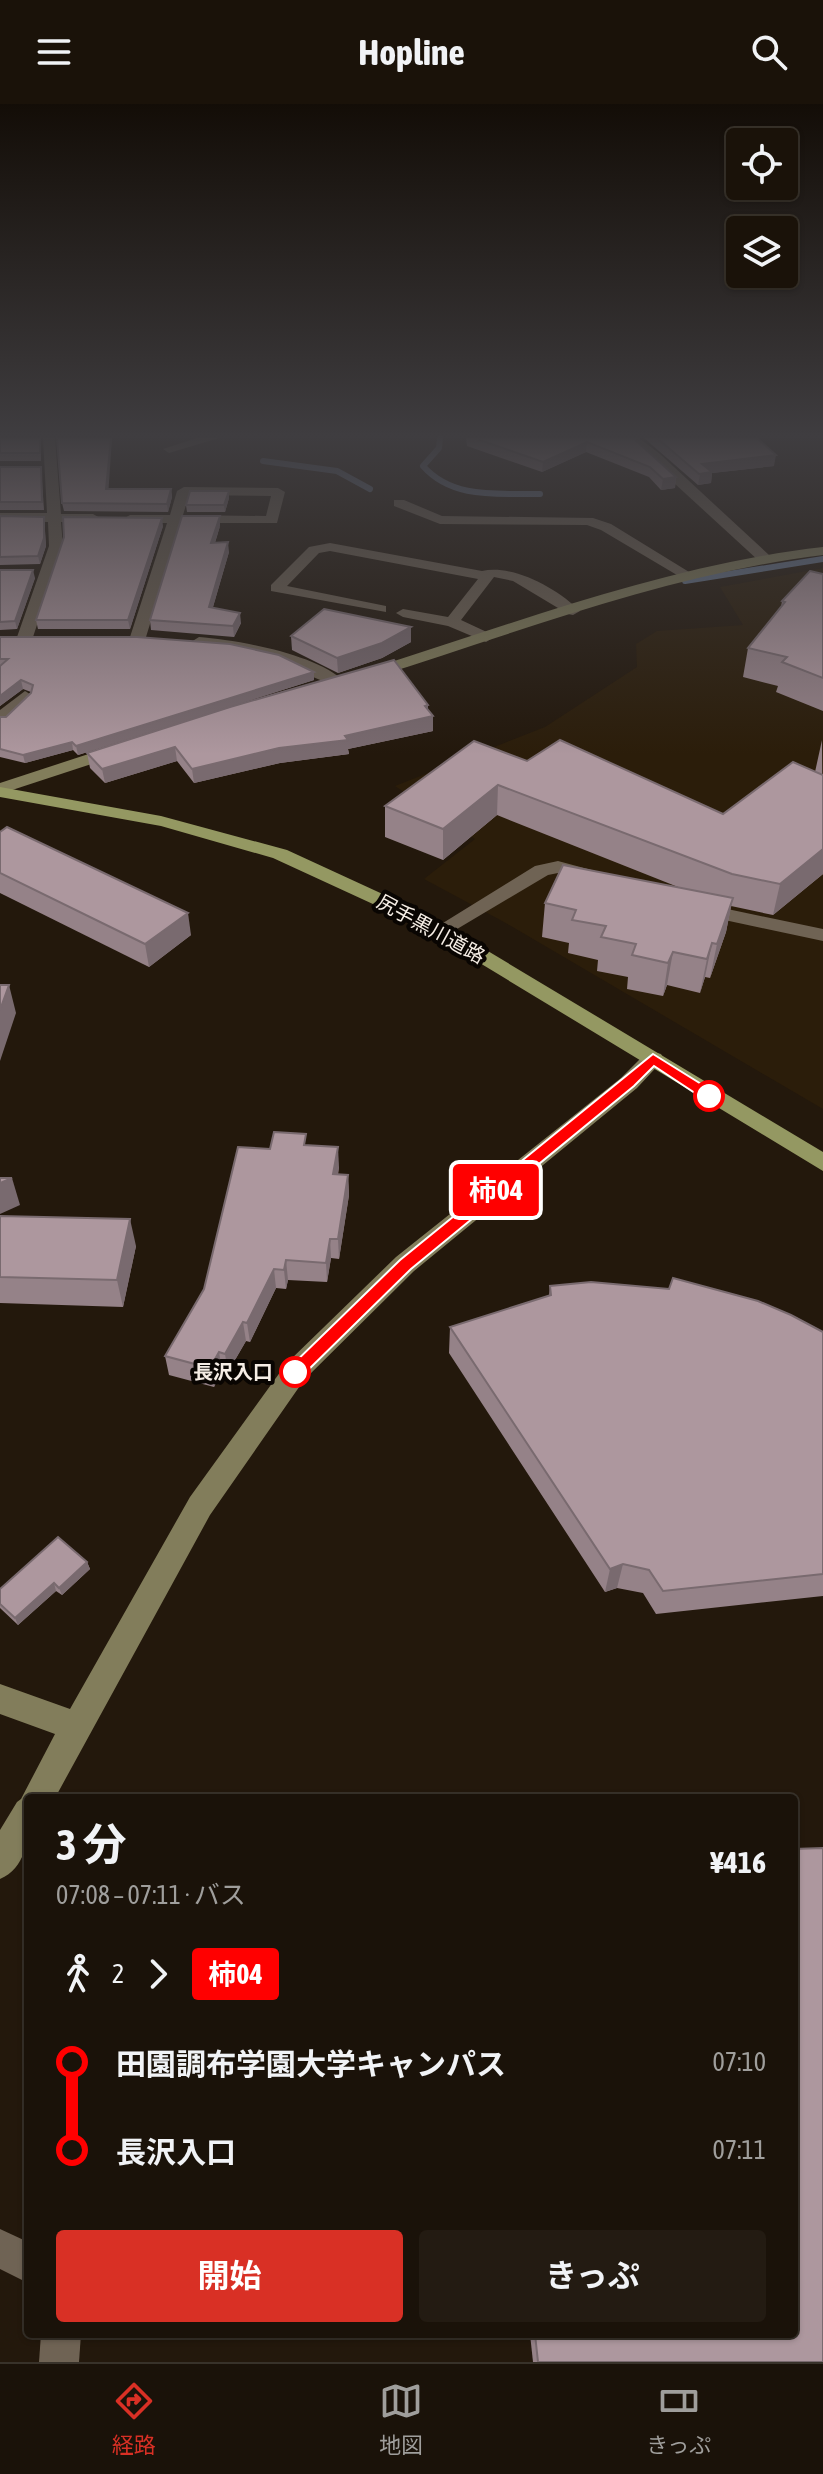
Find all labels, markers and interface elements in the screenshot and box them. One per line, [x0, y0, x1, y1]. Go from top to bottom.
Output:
icon: menu [32, 30, 76, 74]
icon: search [747, 30, 791, 74]
text: Hopline [358, 31, 465, 73]
map controls [726, 128, 798, 288]
button: locate [726, 128, 798, 200]
button: layers [726, 216, 798, 288]
street label: 尻手黒川道路 [373, 889, 489, 968]
unlabelled marker [694, 1081, 724, 1111]
line badge: 柿04 [450, 1164, 542, 1216]
text: 柿04 [469, 1174, 523, 1206]
marker: 長沢入口 [280, 1357, 310, 1387]
place label: 長沢入口 [193, 1360, 273, 1383]
text: 3 分 [56, 1819, 127, 1869]
text: ¥416 [710, 1845, 766, 1879]
text: 07:08 – 07:11 · バス [56, 1880, 246, 1910]
icon: walk [56, 1952, 100, 1996]
icon: forward [136, 1952, 180, 1996]
text: 柿04 [208, 1958, 263, 1990]
text: 2 [112, 1959, 124, 1989]
text: 田園調布学園大学キャンパス [116, 2047, 506, 2081]
text: 07:10 [712, 2047, 766, 2077]
text: 長沢入口 [116, 2135, 236, 2169]
text: 07:11 [712, 2135, 766, 2165]
button: 開始 [56, 2230, 403, 2322]
button: きっぷ [419, 2230, 766, 2322]
tab: 経路 [112, 2379, 156, 2459]
tab: 地図 [379, 2379, 423, 2459]
tab: きっぷ [646, 2379, 711, 2459]

